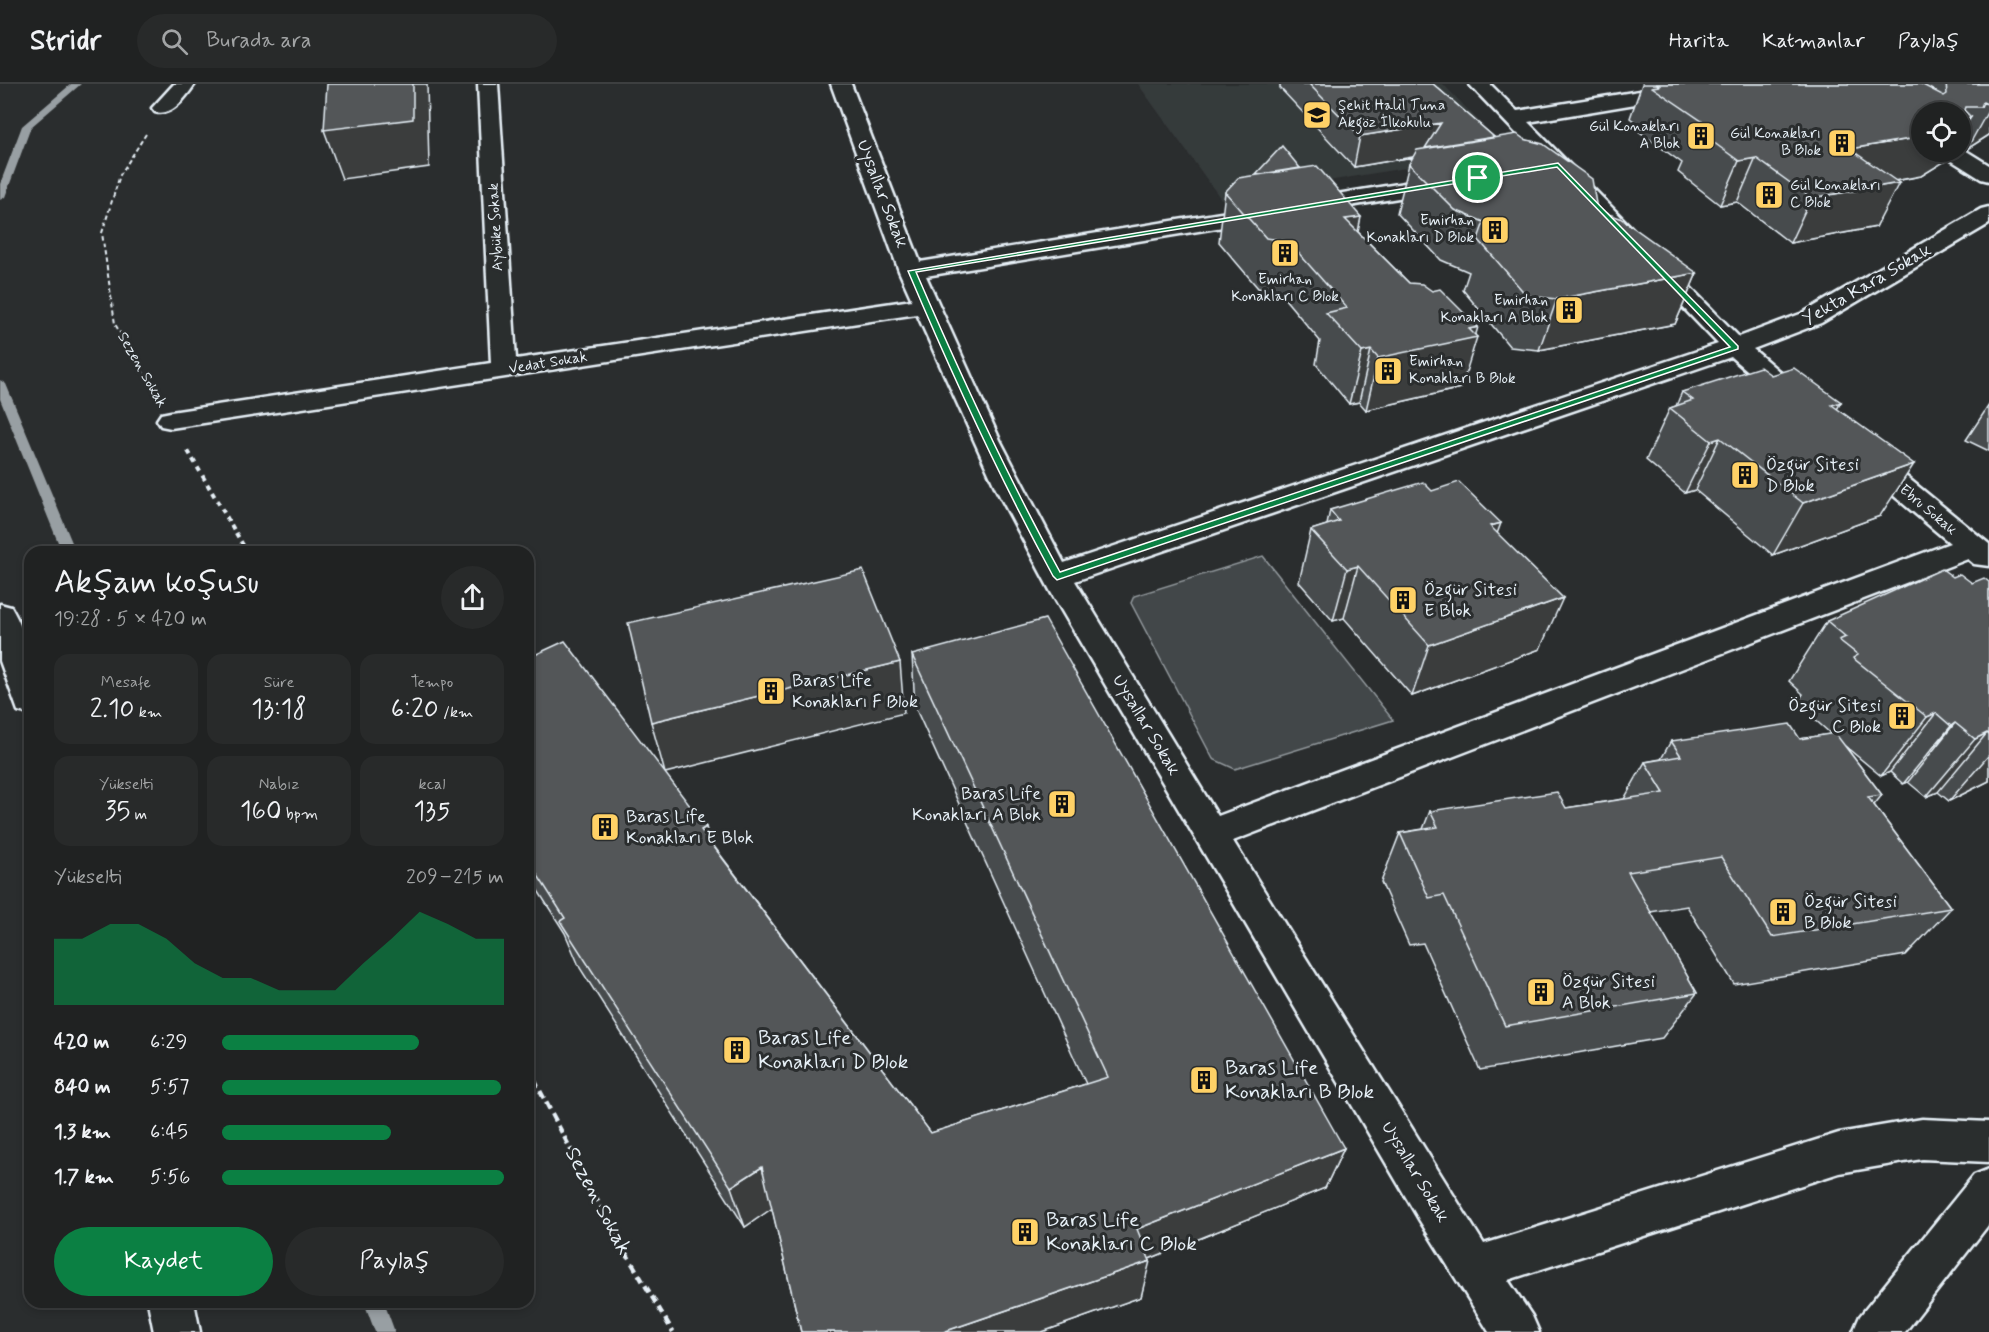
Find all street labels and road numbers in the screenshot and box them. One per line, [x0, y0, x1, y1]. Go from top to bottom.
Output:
street label: Uysallar Sokak [850, 136, 914, 252]
street label: Aybüke Sokak [484, 182, 508, 272]
street label: Yekta Kara Sokak [1798, 238, 1936, 332]
street label: Sezen Sokak [112, 329, 172, 411]
street label: Vedat Sokak [507, 347, 589, 379]
street label: Ebru Sokak [1895, 480, 1961, 540]
street label: Uysallar Sokak [1106, 670, 1186, 780]
street label: Uysallar Sokak [1375, 1117, 1455, 1227]
street label: Sezen Sokak [558, 1142, 638, 1260]

